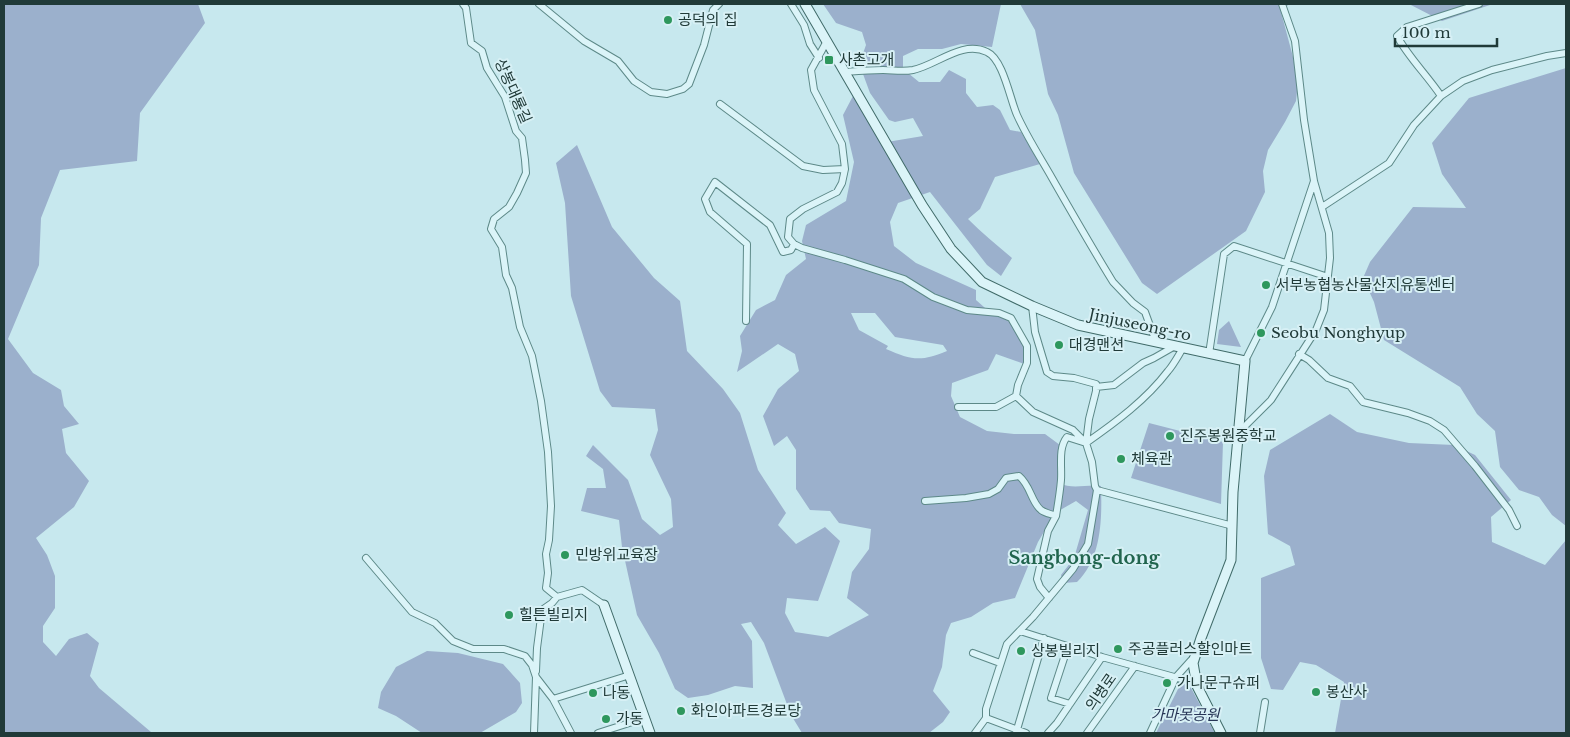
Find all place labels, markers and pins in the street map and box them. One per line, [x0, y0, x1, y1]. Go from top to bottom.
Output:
place label: 공덕의 집 [678, 10, 738, 29]
marker: 공덕의 집 [662, 14, 674, 26]
place label: 사촌고개 [839, 50, 894, 69]
marker: 사촌고개 [823, 54, 835, 66]
place label: 서부농협농산물산지유통센터 [1276, 275, 1455, 294]
marker: 서부농협농산물산지유통센터 [1260, 279, 1272, 291]
place label: Seobu Nonghyup [1271, 323, 1405, 342]
marker: Seobu Nonghyup [1255, 327, 1267, 339]
place label: 대경맨션 [1069, 335, 1124, 354]
marker: 대경맨션 [1053, 339, 1065, 351]
place label: 진주봉원중학교 [1180, 426, 1277, 445]
marker: 진주봉원중학교 [1164, 430, 1176, 442]
place label: 체육관 [1131, 449, 1173, 468]
marker: 체육관 [1115, 453, 1127, 465]
place label: 민방위교육장 [575, 545, 658, 564]
marker: 민방위교육장 [559, 549, 571, 561]
place label: 힐튼빌리지 [519, 605, 588, 624]
marker: 힐튼빌리지 [503, 609, 515, 621]
place label: 주공플러스할인마트 [1128, 639, 1252, 658]
place label: 상봉빌리지 [1031, 641, 1100, 660]
marker: 주공플러스할인마트 [1112, 643, 1124, 655]
marker: 상봉빌리지 [1015, 645, 1027, 657]
place label: 가나문구슈퍼 [1177, 673, 1260, 692]
marker: 가나문구슈퍼 [1161, 677, 1173, 689]
place label: 봉산사 [1326, 682, 1368, 701]
place label: 나동 [603, 683, 631, 702]
marker: 봉산사 [1310, 686, 1322, 698]
marker: 나동 [587, 687, 599, 699]
place label: 화인아파트경로당 [691, 701, 802, 720]
marker: 화인아파트경로당 [675, 705, 687, 717]
place label: 가동 [616, 709, 644, 728]
marker: 가동 [600, 713, 612, 725]

